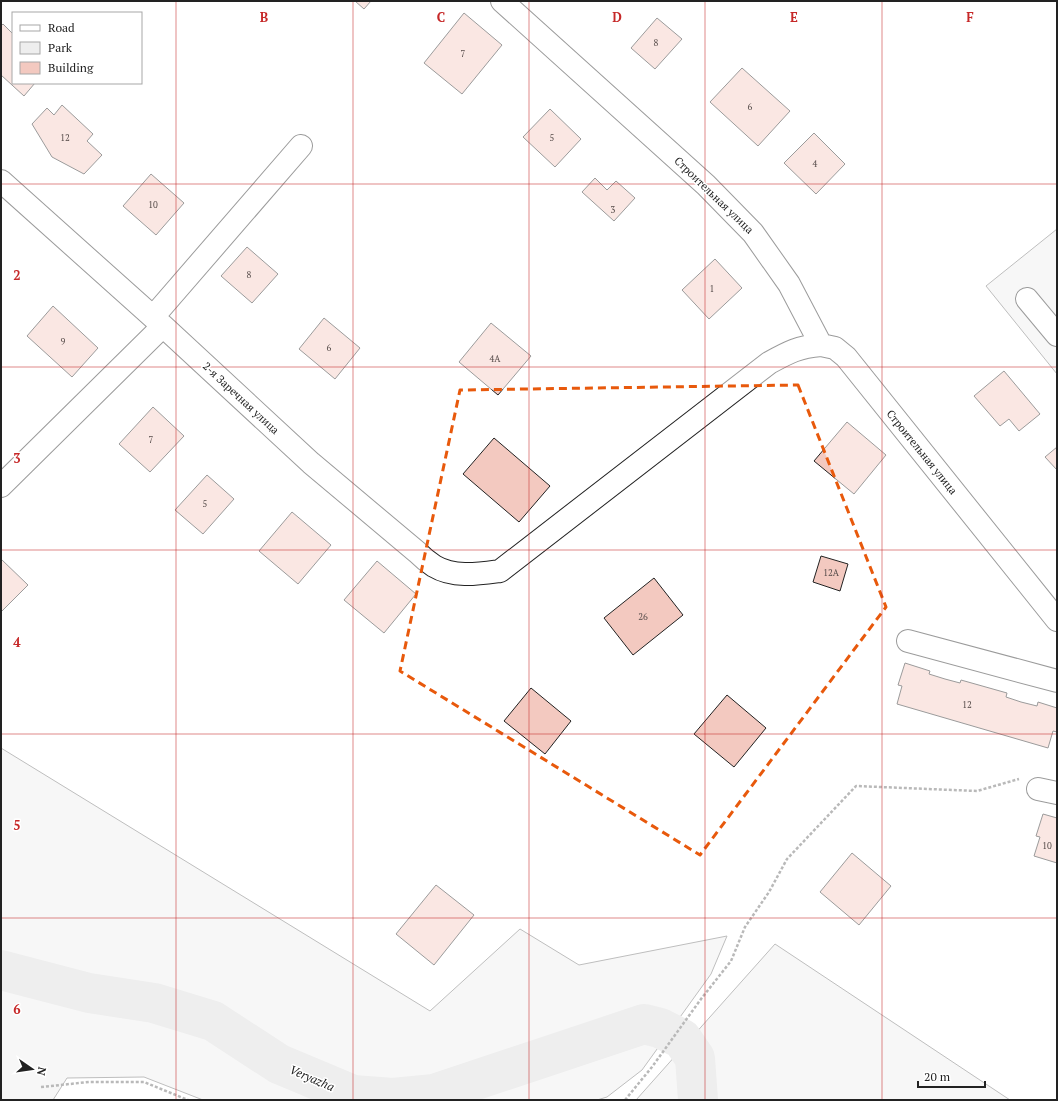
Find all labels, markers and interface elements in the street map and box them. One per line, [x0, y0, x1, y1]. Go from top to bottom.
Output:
text: B [260, 8, 268, 26]
text: C [437, 8, 445, 26]
text: D [612, 8, 622, 26]
text: E [790, 8, 798, 26]
text: F [966, 8, 974, 26]
legend [12, 12, 142, 84]
text: Road [48, 20, 75, 35]
house number: 8 [654, 37, 659, 49]
text: Park [48, 40, 73, 55]
house number: 7 [461, 48, 466, 60]
text: Building [48, 60, 94, 75]
house number: 6 [748, 101, 753, 113]
house number: 12 [60, 132, 70, 144]
house number: 5 [550, 132, 555, 144]
street label: Строительная улица [671, 154, 757, 237]
house number: 4 [813, 158, 818, 170]
house number: 10 [148, 199, 158, 211]
house number: 3 [611, 204, 616, 216]
text: 2 [13, 266, 21, 284]
house number: 8 [247, 269, 252, 281]
house number: 1 [710, 283, 714, 295]
house number: 9 [61, 336, 66, 348]
house number: 6 [327, 342, 332, 354]
house number: 4А [490, 353, 501, 365]
street label: 2-я Заречная улица [200, 359, 282, 437]
street label: Строительная улица [884, 407, 961, 497]
house number: 7 [149, 434, 154, 446]
text: 3 [13, 449, 21, 467]
house number: 5 [203, 498, 208, 510]
house number: 12А [823, 567, 840, 579]
house number: 26 [638, 611, 648, 623]
text: 4 [13, 633, 21, 651]
house number: 12 [962, 699, 972, 711]
text: 5 [13, 816, 21, 834]
house number: 10 [1042, 840, 1052, 852]
text: 6 [13, 1000, 21, 1018]
north arrow [12, 1049, 52, 1089]
water label: Veryazha [287, 1062, 337, 1094]
scale bar [918, 1063, 985, 1089]
text: N [34, 1066, 50, 1078]
text: 20 m [924, 1069, 951, 1084]

